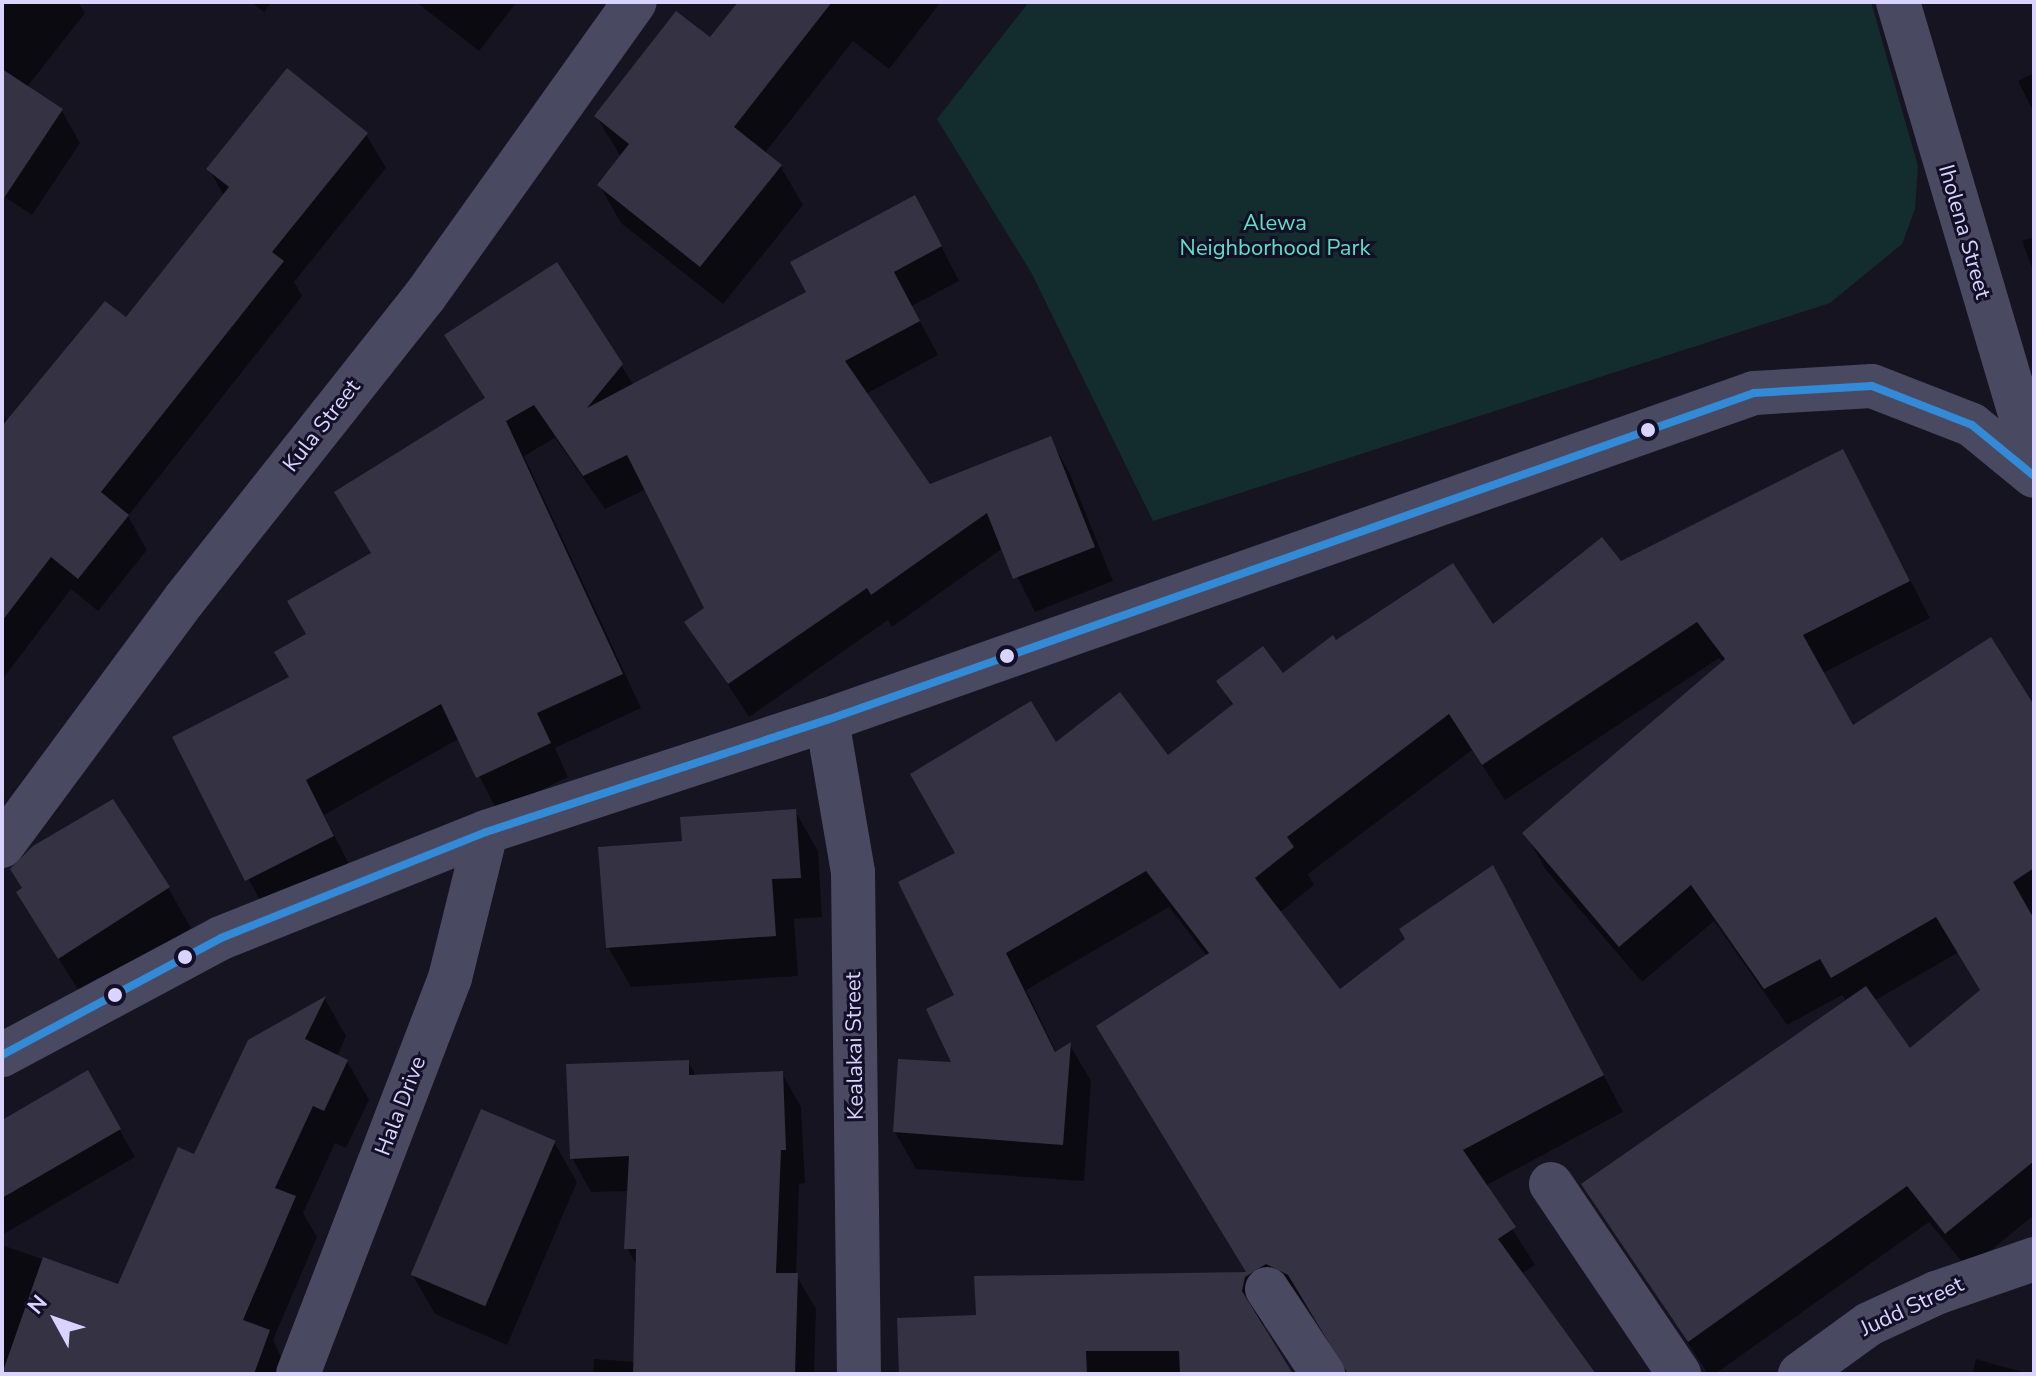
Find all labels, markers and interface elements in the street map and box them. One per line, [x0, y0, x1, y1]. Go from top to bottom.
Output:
street label: Iholena Street [1932, 162, 1996, 302]
park label: Alewa Neighborhood Park [1180, 210, 1370, 262]
street label: Kula Street [278, 375, 366, 477]
unlabelled marker [1640, 422, 1656, 438]
unlabelled marker [999, 648, 1015, 664]
unlabelled marker [177, 949, 193, 965]
street label: Kealakai Street [841, 972, 869, 1120]
unlabelled marker [107, 987, 123, 1003]
street label: Hala Drive [370, 1053, 432, 1159]
street label: Judd Street [1856, 1272, 1968, 1342]
north arrow [16, 1280, 96, 1360]
text: N [21, 1289, 54, 1321]

